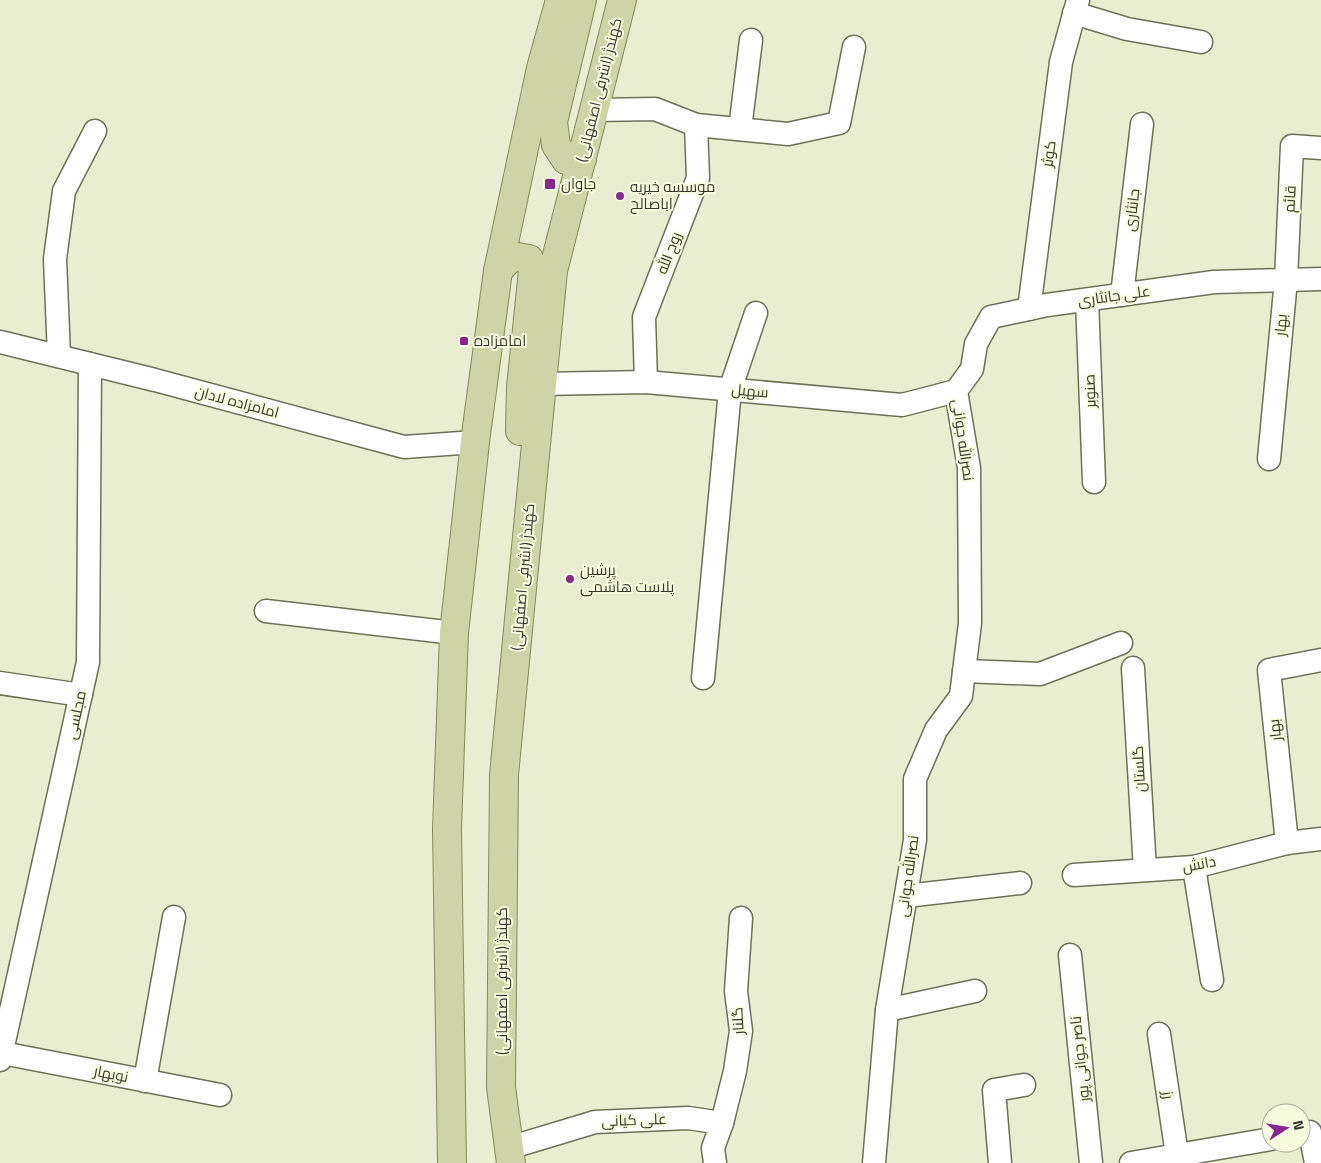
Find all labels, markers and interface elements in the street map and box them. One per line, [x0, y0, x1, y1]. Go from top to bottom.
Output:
street label: کهندژ (اشرفی اصفهانی) [569, 15, 628, 164]
street label: کوثر [1035, 139, 1062, 170]
place label: جاوان [561, 172, 596, 195]
place label: موسسه خیریه اباصالح [630, 175, 716, 215]
marker: جاوان [543, 177, 557, 191]
street label: قائم [1277, 185, 1302, 213]
street label: جانثاری [1117, 187, 1146, 233]
marker: موسسه خیریه اباصالح [614, 190, 626, 202]
street label: روح الله [650, 228, 687, 277]
street label: علی جانثاری [1076, 279, 1152, 312]
street label: بهار [1268, 313, 1293, 338]
place label: امامزاده [474, 329, 526, 352]
marker: امامزاده [458, 335, 470, 347]
street label: صنوبر [1077, 374, 1102, 409]
street label: سهیل [731, 377, 770, 404]
street label: امامزاده لادان [192, 379, 282, 424]
street label: نصرالله جوانی [946, 398, 981, 482]
street label: کهندژ (اشرفی اصفهانی) [505, 502, 540, 652]
place label: پرشین پلاست هاشمی [580, 558, 674, 598]
marker: پرشین پلاست هاشمی [564, 573, 576, 585]
street label: مجلسی [59, 688, 92, 741]
street label: بهار [1262, 718, 1287, 743]
street label: گلستان [1126, 745, 1151, 793]
street label: نصرالله جوانی [890, 834, 925, 918]
street label: دانش [1180, 849, 1218, 878]
street label: کهندژ (اشرفی اصفهانی) [490, 907, 513, 1055]
street label: گلنار [725, 1007, 750, 1036]
street label: ناصر جوانی پور [1064, 1015, 1096, 1104]
street label: نوبهار [91, 1059, 130, 1088]
street label: رز [1156, 1088, 1180, 1100]
north arrow [1261, 1103, 1311, 1153]
street label: علی کیانی [601, 1107, 667, 1132]
text: N [1288, 1118, 1310, 1132]

